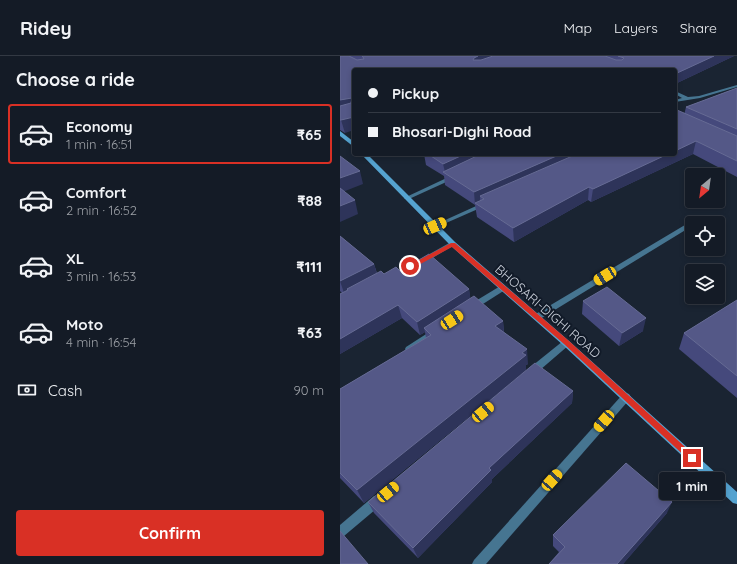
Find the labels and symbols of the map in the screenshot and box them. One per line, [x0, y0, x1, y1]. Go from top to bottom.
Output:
north arrow [685, 168, 725, 208]
car [422, 216, 448, 236]
route start [401, 257, 419, 275]
street label: BHOSARI-DIGHI ROAD [492, 261, 604, 361]
car [592, 265, 618, 287]
car [439, 308, 465, 332]
car [470, 400, 496, 424]
car [592, 408, 616, 434]
route end [683, 449, 701, 467]
car [540, 467, 564, 493]
callout: 1 min [659, 472, 725, 500]
car [375, 480, 401, 504]

